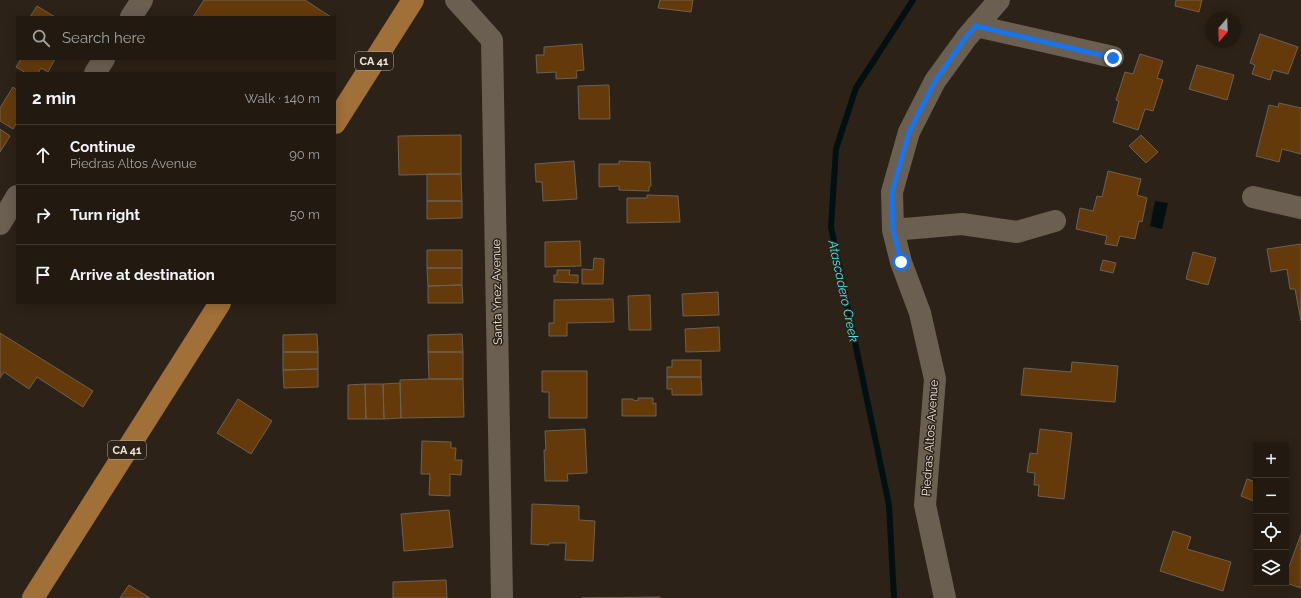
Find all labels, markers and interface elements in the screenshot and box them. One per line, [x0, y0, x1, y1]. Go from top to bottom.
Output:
north arrow [1205, 12, 1241, 48]
search box [16, 16, 336, 60]
icon: search [30, 27, 52, 49]
text: Search here [62, 29, 145, 47]
route end [1104, 49, 1122, 67]
road number: CA 41 [355, 52, 393, 70]
text: 2 min [32, 88, 76, 108]
text: Walk · 140 m [245, 91, 320, 106]
text: Continue [70, 138, 135, 156]
icon: ahead [32, 144, 54, 166]
text: 90 m [289, 147, 320, 162]
text: Piedras Altos Avenue [70, 156, 197, 171]
icon: right [32, 204, 54, 226]
text: Turn right [70, 206, 140, 224]
text: 50 m [290, 207, 320, 222]
water label: Atascadero Creek [825, 238, 862, 344]
street label: Santa Ynez Avenue [489, 239, 505, 345]
route start [892, 253, 910, 271]
icon: arrive [32, 264, 54, 286]
text: Arrive at destination [70, 266, 215, 284]
street label: Piedras Altos Avenue [919, 379, 941, 497]
road number: CA 41 [108, 441, 146, 459]
map controls [1253, 442, 1289, 586]
button: + [1253, 442, 1289, 478]
button: − [1253, 478, 1289, 514]
button: locate [1253, 514, 1289, 550]
button: layers [1253, 550, 1289, 586]

